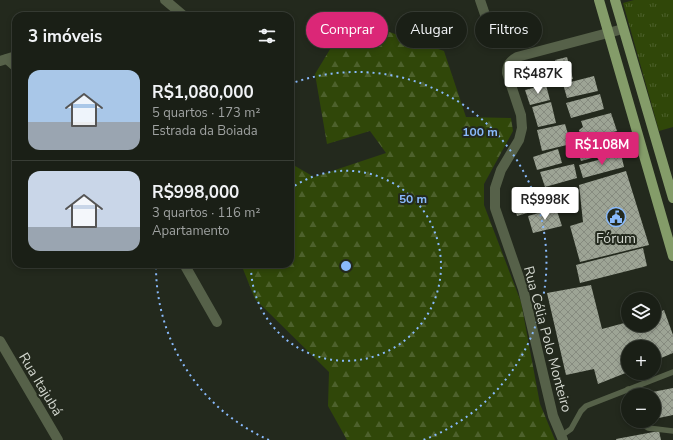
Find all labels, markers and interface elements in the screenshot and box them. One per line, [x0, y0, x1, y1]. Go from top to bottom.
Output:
chip: Comprar [306, 12, 388, 48]
chip: Alugar [396, 12, 467, 48]
chip: Filtros [475, 12, 542, 48]
text: 3 imóveis [28, 25, 102, 48]
icon: filters [256, 25, 278, 47]
pin: R$487K [505, 61, 571, 95]
text: R$487K [514, 65, 562, 83]
text: R$1,080,000 [152, 81, 254, 104]
icon: home [60, 86, 108, 134]
text: 5 quartos · 173 m² [152, 104, 260, 122]
text: Estrada da Boiada [152, 122, 258, 140]
text: 100 m [462, 124, 498, 140]
pin: R$1.08M [565, 132, 639, 166]
text: R$1.08M [575, 136, 629, 154]
text: R$998,000 [152, 181, 239, 204]
icon: home [60, 187, 108, 235]
pin: R$998K [512, 187, 578, 221]
text: 50 m [399, 191, 427, 207]
text: R$998K [521, 191, 569, 209]
text: 3 quartos · 116 m² [152, 204, 260, 222]
public building icon: Fórum [605, 206, 627, 228]
text: Apartamento [152, 222, 230, 240]
place label: Fórum [596, 229, 636, 248]
centre of rings [339, 259, 353, 273]
street label: Rua Célia Polo Monteiro [519, 264, 576, 415]
map controls [621, 292, 661, 428]
button: layers [621, 292, 661, 332]
button: + [621, 340, 661, 380]
street label: Rua Itajubá [14, 349, 67, 420]
button: − [621, 388, 661, 428]

